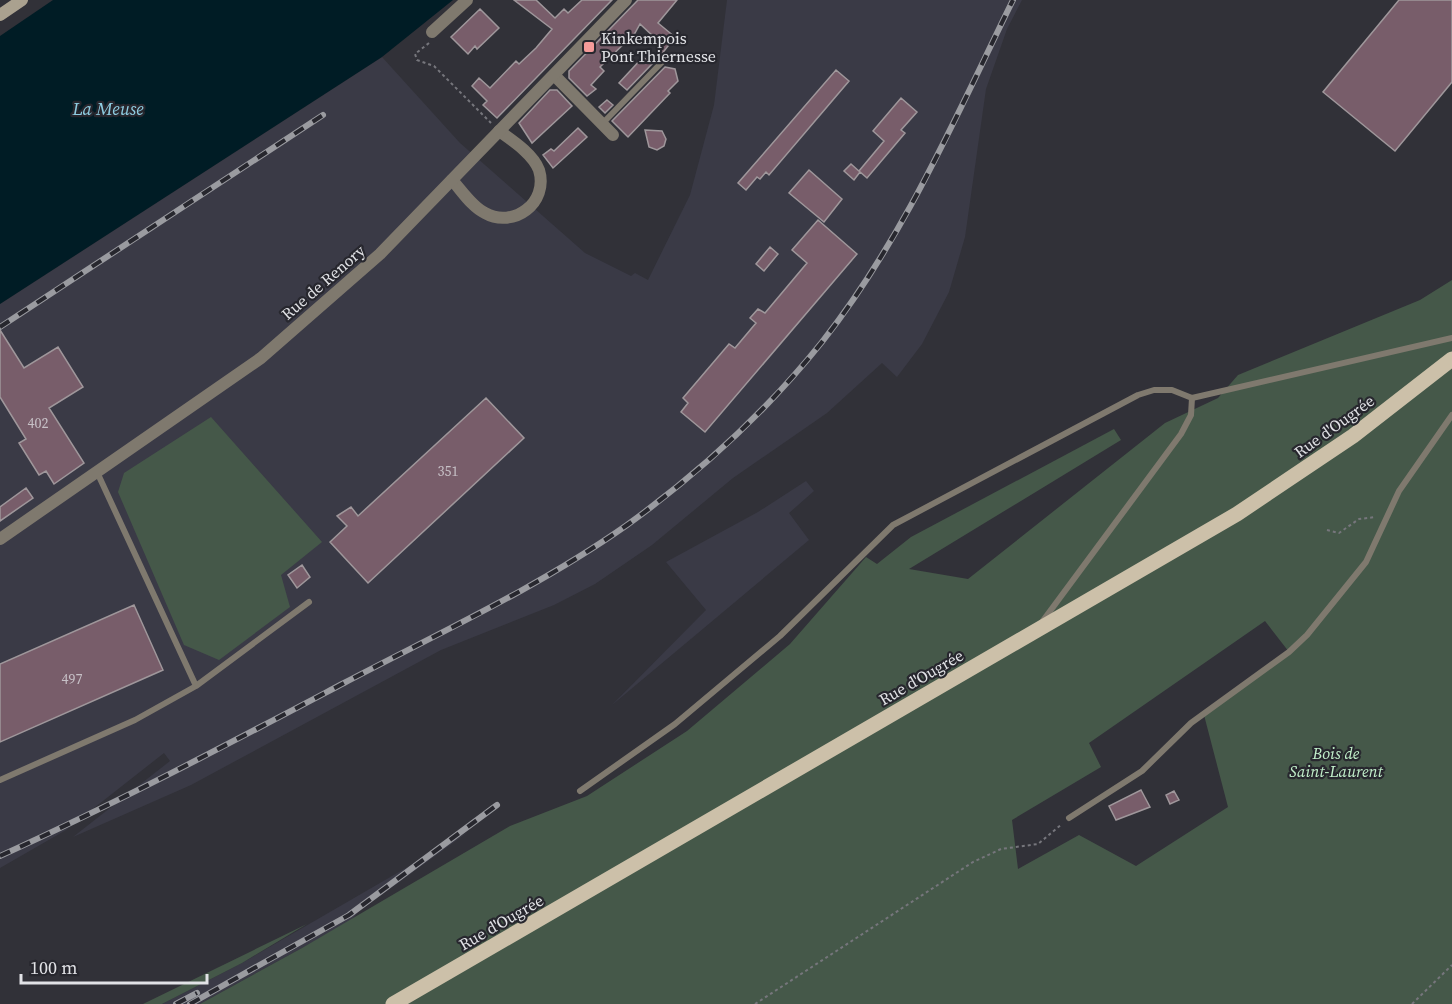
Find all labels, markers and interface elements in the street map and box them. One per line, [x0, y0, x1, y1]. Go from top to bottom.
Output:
place label: Kinkempois Pont Thiernesse [601, 27, 716, 67]
marker: Kinkempois Pont Thiernesse [582, 40, 596, 54]
water label: La Meuse [71, 96, 144, 121]
street label: Rue de Renory [276, 239, 370, 325]
street label: Rue d'Ougrée [1289, 389, 1379, 463]
house number: 402 [28, 413, 49, 433]
house number: 351 [438, 461, 459, 481]
street label: Rue d'Ougrée [875, 644, 967, 710]
house number: 497 [62, 669, 83, 689]
park label: Bois de Saint-Laurent [1289, 742, 1384, 782]
street label: Rue d'Ougrée [455, 889, 547, 955]
scale bar [21, 947, 207, 985]
text: 100 m [30, 955, 77, 980]

